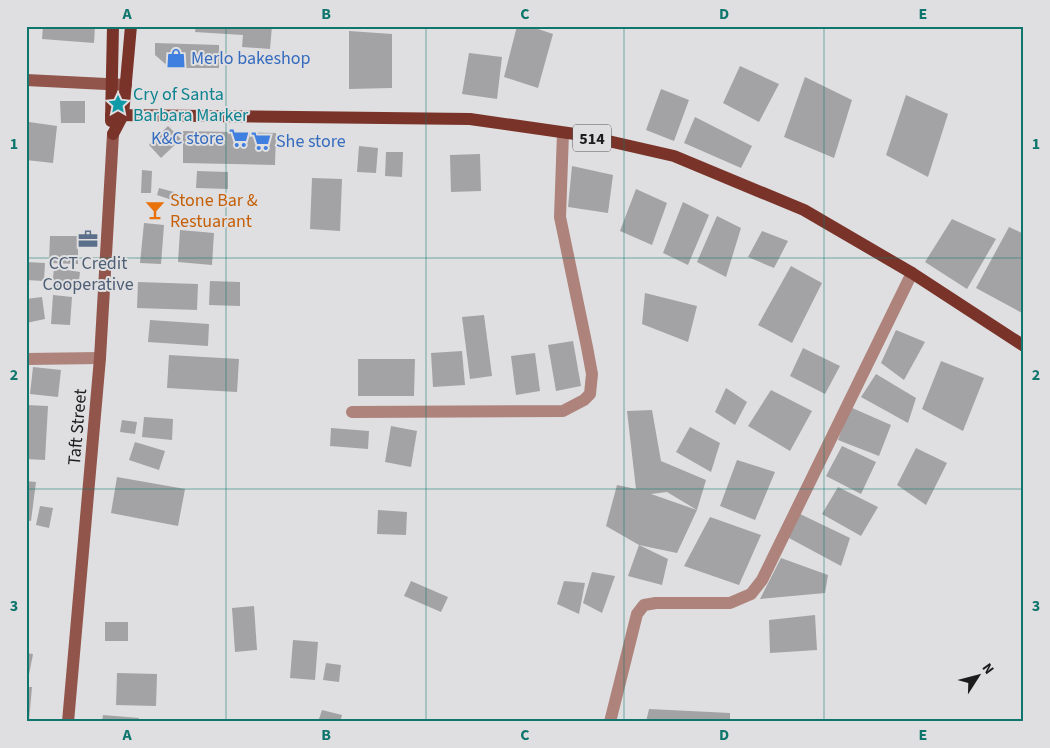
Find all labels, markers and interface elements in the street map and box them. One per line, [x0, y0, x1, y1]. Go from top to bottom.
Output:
text: A [121, 3, 132, 25]
text: B [321, 3, 331, 25]
text: C [520, 3, 530, 25]
text: D [719, 3, 729, 25]
text: E [919, 3, 927, 25]
place label: Merlo bakeshop [191, 46, 311, 71]
shop icon: Merlo bakeshop [165, 47, 187, 69]
place label: Cry of Santa Barbara Marker [133, 82, 249, 128]
place icon: Cry of Santa Barbara Marker [107, 93, 129, 115]
road number: 514 [573, 125, 611, 152]
place label: K&C store [151, 126, 224, 151]
supermarket icon: K&C store [228, 127, 250, 149]
place label: She store [276, 129, 346, 154]
supermarket icon: She store [250, 130, 272, 152]
text: 1 [10, 133, 18, 155]
text: 1 [1032, 133, 1040, 155]
place label: Stone Bar & Restuarant [170, 188, 258, 234]
bar icon: Stone Bar & Restuarant [144, 199, 166, 221]
office icon: CCT Credit Cooperative [77, 228, 99, 250]
place label: CCT Credit Cooperative [42, 251, 134, 297]
text: 2 [10, 364, 18, 386]
text: 2 [1032, 364, 1040, 386]
street label: Taft Street [62, 388, 93, 466]
text: 3 [10, 595, 18, 617]
text: 3 [1032, 595, 1040, 617]
north arrow [952, 650, 1002, 700]
text: N [977, 659, 999, 679]
text: A [121, 724, 132, 746]
text: B [321, 724, 331, 746]
text: C [520, 724, 530, 746]
text: D [719, 724, 729, 746]
text: E [919, 724, 927, 746]

